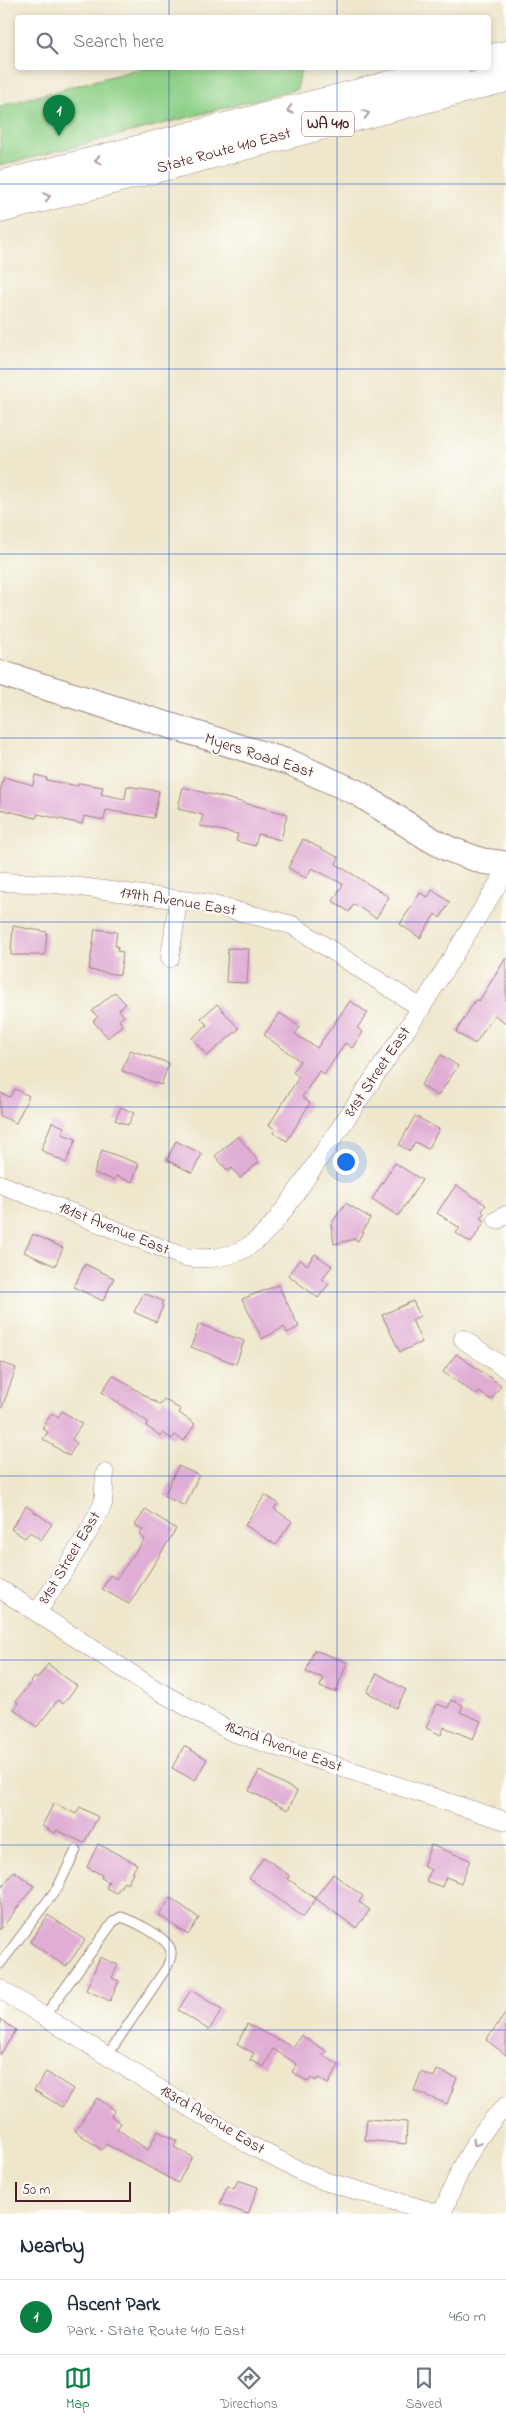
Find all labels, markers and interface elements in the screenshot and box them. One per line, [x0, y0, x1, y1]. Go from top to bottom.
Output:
search box [15, 15, 491, 70]
icon: search [33, 29, 61, 57]
text: Search here [73, 29, 164, 56]
pin: 1 [43, 95, 75, 136]
one-way arrow [286, 104, 295, 115]
one-way arrow [362, 109, 371, 120]
road number: WA 410 [302, 112, 354, 136]
street label: State Route 410 East [154, 121, 294, 180]
one-way arrow [94, 154, 103, 165]
one-way arrow [43, 192, 51, 202]
street label: Myers Road East [201, 727, 317, 785]
street label: 179th Avenue East [118, 881, 238, 923]
street label: 81st Street East [339, 1021, 418, 1122]
your location [333, 1149, 359, 1175]
street label: 181st Avenue East [55, 1196, 173, 1262]
street label: 81st Street East [33, 1506, 108, 1609]
street label: 182nd Avenue East [221, 1715, 346, 1780]
street label: 183rd Avenue East [155, 2079, 270, 2161]
one-way arrow [472, 2138, 482, 2147]
scale bar [15, 2179, 131, 2202]
text: 50 m [22, 2180, 50, 2201]
text: Nearby [20, 2232, 84, 2262]
text: Ascent Park [67, 2292, 160, 2319]
text: 1 [33, 2305, 39, 2329]
text: 460 m [449, 2305, 486, 2329]
text: Park · State Route 410 East [67, 2319, 245, 2343]
tab: Map [64, 2364, 92, 2415]
tab: Directions [220, 2364, 278, 2415]
tab: Saved [406, 2364, 442, 2415]

